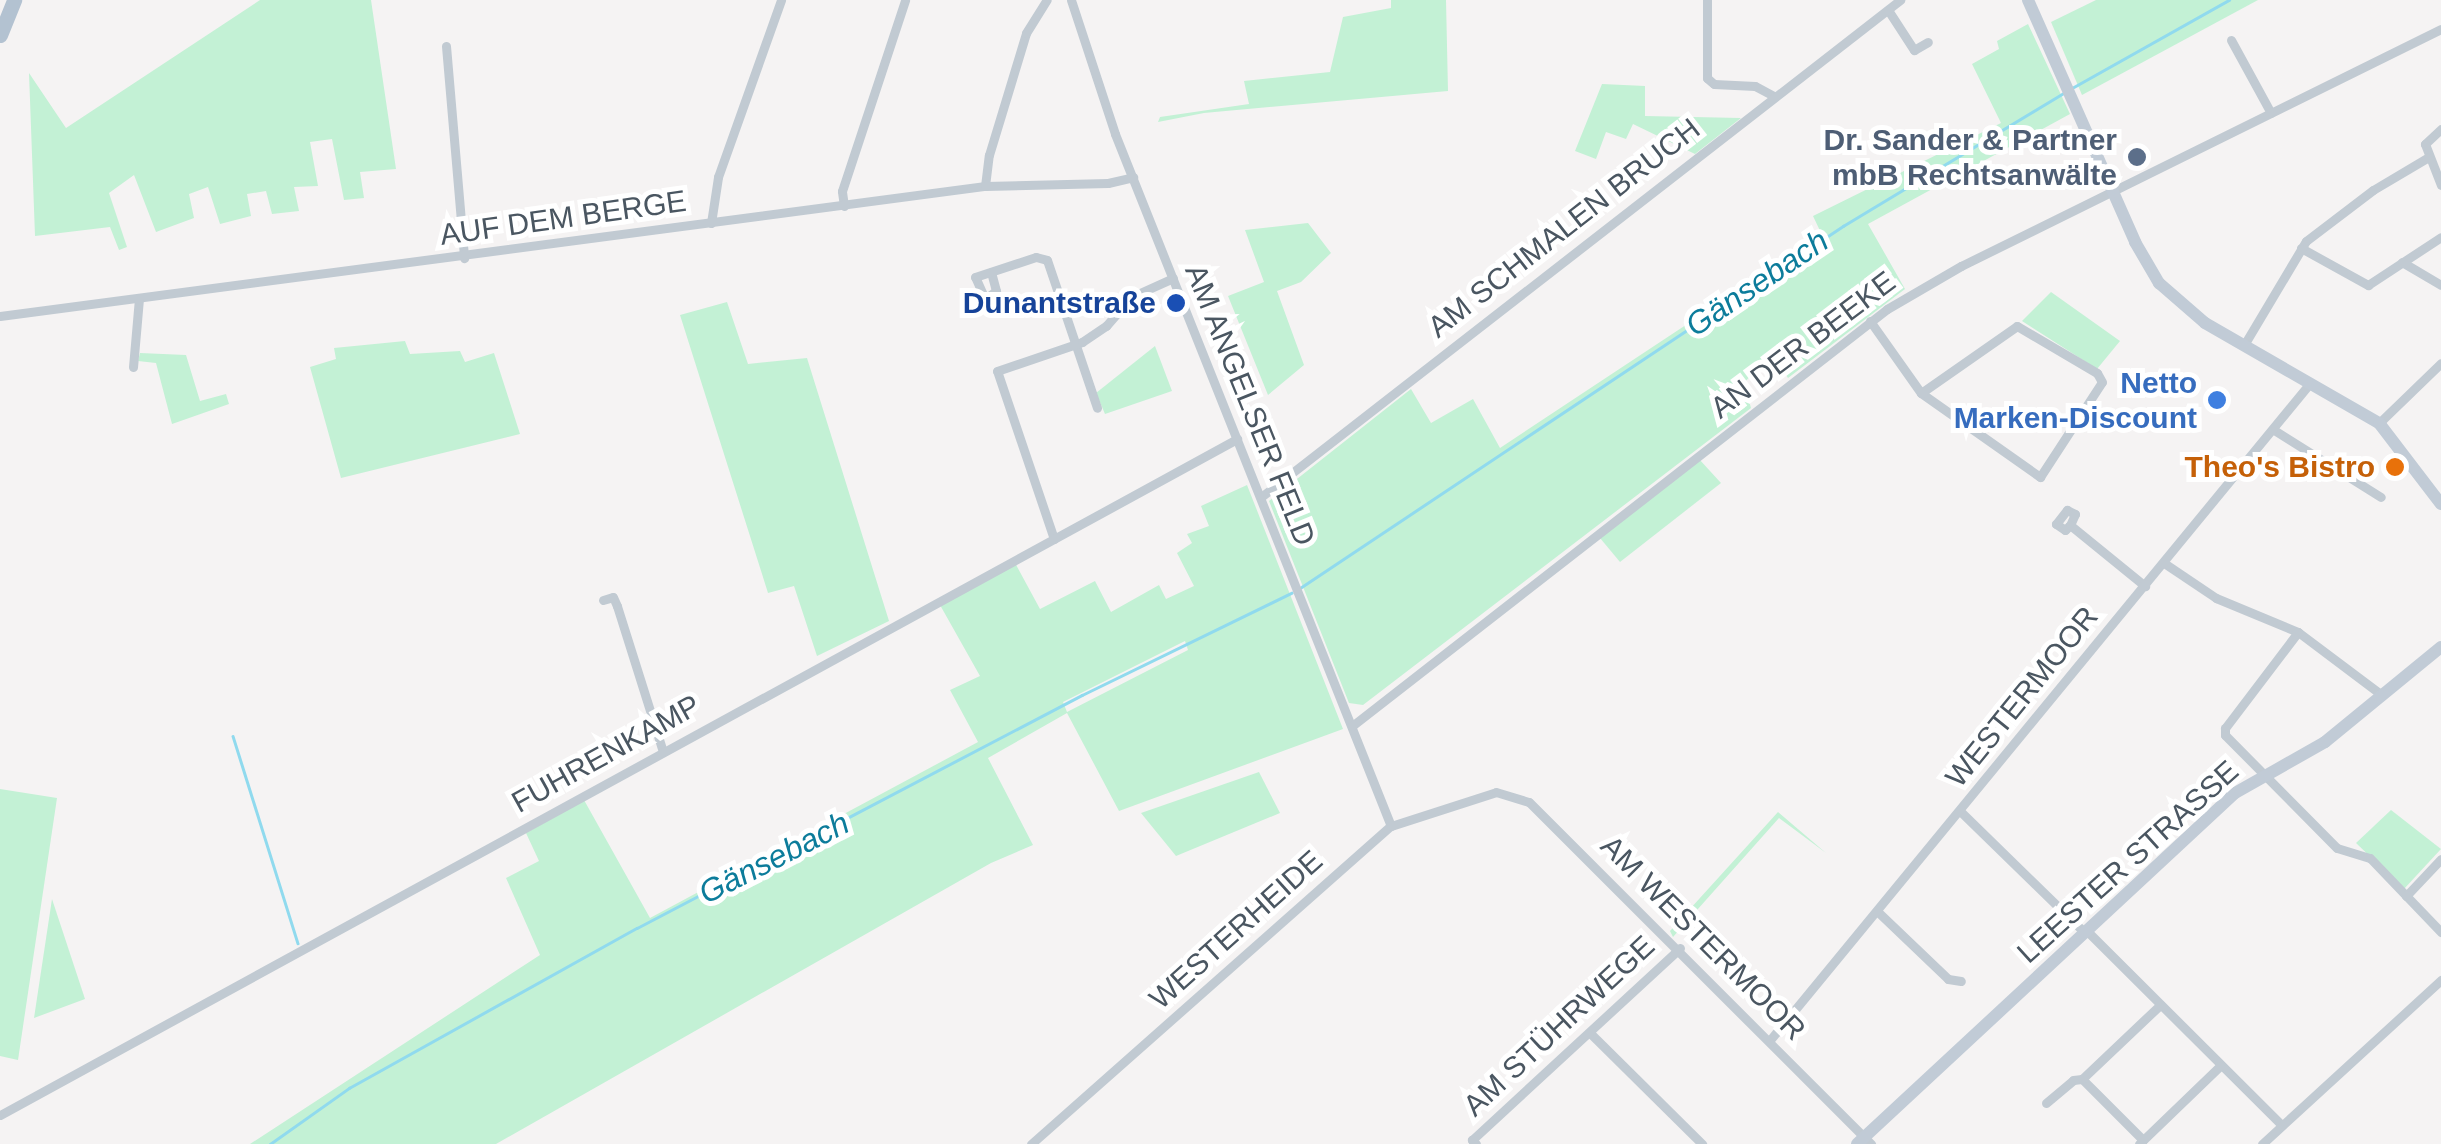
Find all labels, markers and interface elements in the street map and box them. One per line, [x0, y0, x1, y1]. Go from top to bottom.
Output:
street label: AM SCHMALEN BRUCH [1421, 111, 1707, 345]
place label: Dr. Sander & Partner mbB Rechtsanwälte [1824, 122, 2117, 192]
marker: Dr. Sander & Partner mbB Rechtsanwälte [2126, 146, 2148, 168]
street label: AUF DEM BERGE [438, 183, 688, 253]
water label: Gänsebach [1678, 221, 1836, 345]
street label: AM ANGELSER FELD [1177, 258, 1323, 552]
street label: AN DER BEEKE [1704, 264, 1902, 426]
place label: Dunantstraße [963, 285, 1156, 321]
marker: Dunantstraße [1165, 292, 1187, 314]
place label: Netto Marken-Discount [1954, 365, 2197, 436]
marker: Netto Marken-Discount [2206, 389, 2228, 411]
place label: Theo's Bistro [2185, 449, 2375, 485]
marker: Theo's Bistro [2384, 456, 2406, 478]
street label: WESTERMOOR [1938, 600, 2106, 794]
street label: FUHRENKAMP [505, 687, 707, 821]
street label: LEESTER STRASSE [2010, 753, 2246, 971]
water label: Gänsebach [692, 804, 856, 912]
street label: AM WESTERMOOR [1593, 828, 1813, 1048]
street label: WESTERHEIDE [1142, 843, 1330, 1017]
street label: AM STÜHRWEGE [1456, 928, 1662, 1124]

